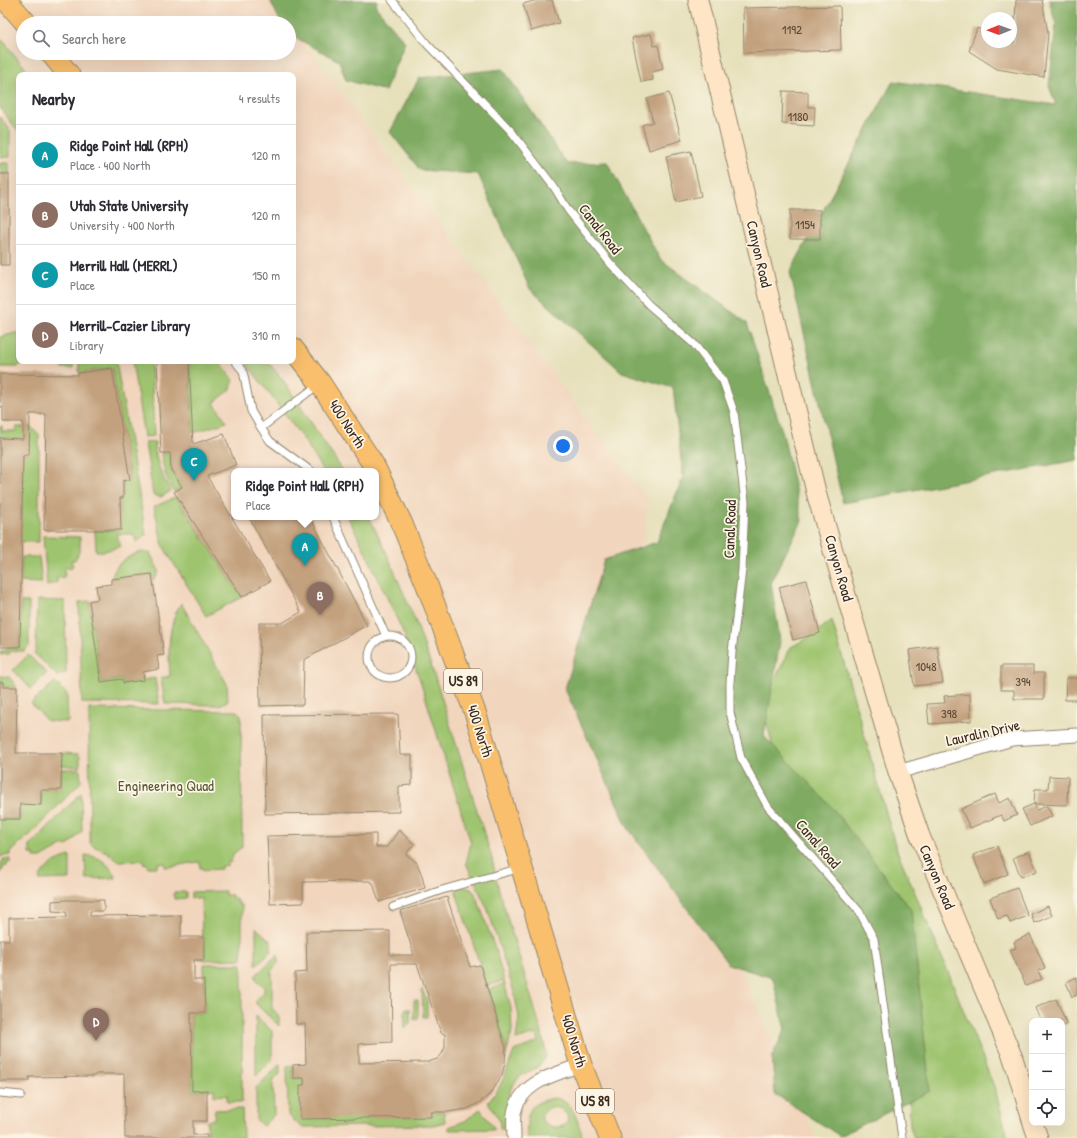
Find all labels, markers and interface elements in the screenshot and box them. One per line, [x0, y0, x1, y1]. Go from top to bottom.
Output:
north arrow [981, 12, 1017, 48]
search box [16, 16, 296, 60]
house number: 1192 [782, 20, 802, 38]
icon: search [30, 27, 52, 49]
text: Search here [62, 28, 126, 49]
text: Nearby [32, 87, 75, 110]
text: 4 results [239, 89, 280, 107]
house number: 1180 [788, 107, 809, 125]
text: Ridge Point Hall (RPH) [70, 135, 188, 156]
text: A [42, 146, 48, 164]
text: 120 m [252, 146, 280, 164]
text: Place · 400 North [70, 156, 150, 174]
text: Utah State University [70, 195, 188, 216]
street label: Canal Road [574, 199, 627, 258]
text: B [42, 206, 48, 224]
text: 120 m [252, 206, 280, 224]
house number: 1154 [795, 215, 815, 233]
text: University · 400 North [70, 216, 174, 234]
street label: Canyon Road [742, 218, 777, 290]
text: Merrill Hall (MERRL) [70, 255, 178, 276]
text: C [41, 266, 49, 284]
text: 150 m [252, 266, 280, 284]
text: Place [70, 276, 95, 294]
text: Merrill-Cazier Library [70, 315, 190, 336]
text: D [42, 326, 48, 344]
text: 310 m [252, 326, 280, 344]
text: Library [70, 336, 104, 354]
street label: 400 North [324, 395, 371, 452]
your location [553, 436, 573, 456]
pin: C [181, 448, 207, 481]
popup [231, 468, 379, 520]
text: Ridge Point Hall (RPH) [246, 475, 364, 496]
text: Place [246, 496, 271, 514]
street label: Canal Road [718, 499, 741, 559]
street label: Canyon Road [820, 532, 859, 604]
pin: A [292, 533, 318, 566]
pin: B [307, 582, 333, 615]
house number: 1048 [915, 657, 937, 675]
road number: US 89 [444, 669, 482, 693]
house number: 394 [1015, 672, 1031, 690]
street label: 400 North [462, 702, 499, 760]
house number: 398 [941, 704, 957, 722]
street label: Lauralin Drive [944, 714, 1022, 751]
park label: Engineering Quad [118, 775, 214, 796]
street label: Canal Road [791, 815, 846, 873]
street label: Canyon Road [914, 841, 960, 912]
pin: D [83, 1008, 109, 1041]
street label: 400 North [557, 1012, 592, 1070]
map controls [1029, 1018, 1065, 1126]
button: + [1029, 1018, 1065, 1054]
button: − [1029, 1054, 1065, 1090]
road number: US 89 [576, 1089, 614, 1113]
button: locate [1029, 1090, 1065, 1126]

